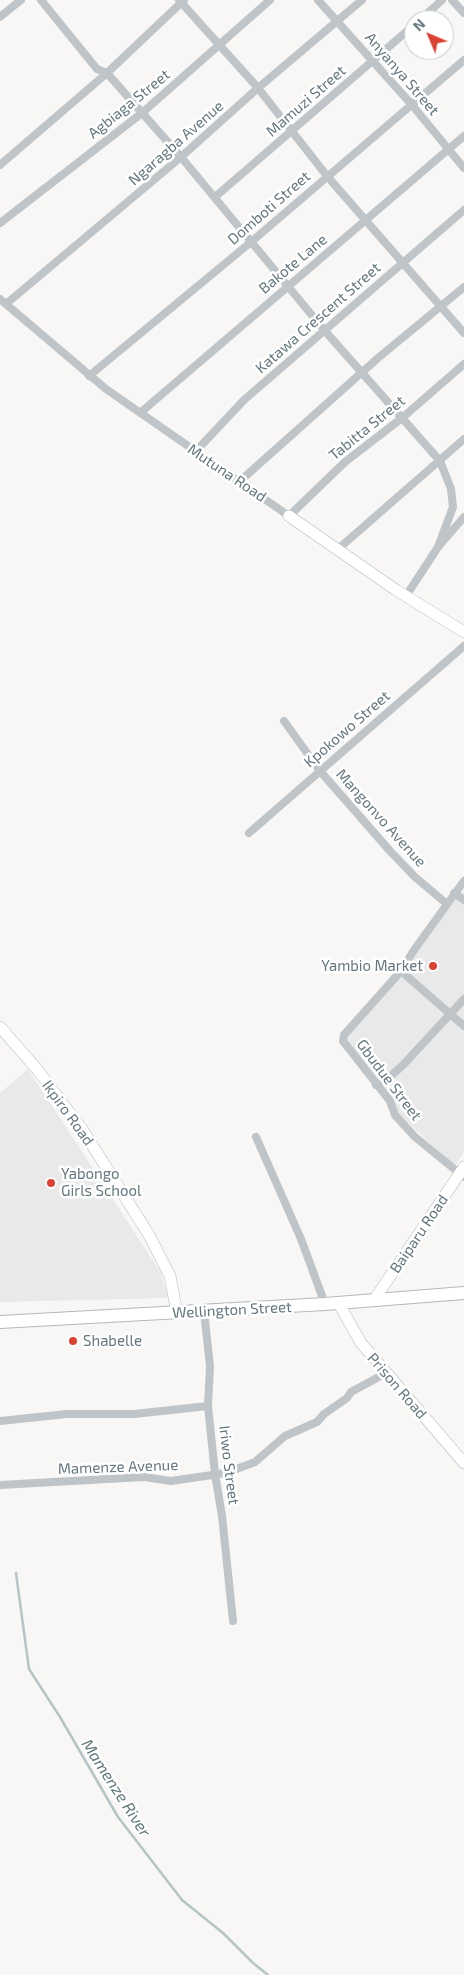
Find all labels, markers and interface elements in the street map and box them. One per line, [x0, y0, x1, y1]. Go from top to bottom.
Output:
north arrow [404, 10, 454, 60]
text: N [409, 15, 428, 34]
street label: Anyanya Street [361, 29, 443, 119]
street label: Mamuzi Street [263, 62, 349, 140]
street label: Agbiaga Street [85, 66, 173, 142]
street label: Ngaragba Avenue [125, 97, 227, 189]
street label: Domboti Street [224, 167, 314, 249]
street label: Bakote Lane [255, 230, 331, 298]
street label: Katawa Crescent Street [252, 259, 384, 377]
street label: Tabitta Street [325, 392, 409, 464]
street label: Mutuna Road [184, 440, 270, 506]
street label: Kpokowo Street [300, 687, 394, 771]
street label: Mangonvo Avenue [332, 765, 430, 871]
place label: Yambio Market [321, 957, 423, 975]
marker: Yambio Market [427, 960, 439, 972]
street label: Gbudue Street [353, 1036, 425, 1124]
street label: Ikpiro Road [38, 1077, 98, 1149]
place label: Yabongo Girls School [61, 1165, 142, 1200]
marker: Yabongo Girls School [45, 1177, 57, 1189]
street label: Baiparu Road [386, 1191, 452, 1277]
street label: Wellington Street [172, 1298, 292, 1322]
place label: Shabelle [83, 1332, 142, 1350]
marker: Shabelle [67, 1335, 79, 1347]
street label: Prison Road [364, 1349, 430, 1423]
street label: Iriwo Street [215, 1424, 243, 1506]
street label: Mamenze Avenue [57, 1456, 179, 1478]
water label: Mamenze River [77, 1736, 155, 1840]

